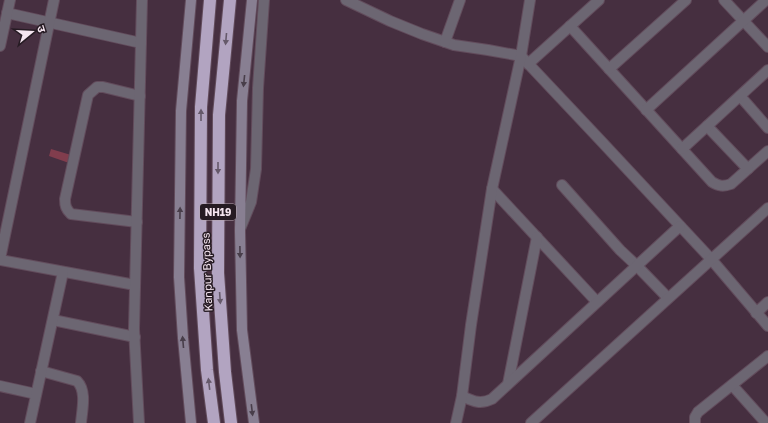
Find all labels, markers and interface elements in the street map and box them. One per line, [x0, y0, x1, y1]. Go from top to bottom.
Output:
north arrow [12, 12, 52, 52]
text: उ [35, 24, 49, 34]
one-way arrow [223, 33, 229, 45]
one-way arrow [240, 75, 247, 87]
one-way arrow [198, 108, 204, 121]
one-way arrow [215, 162, 222, 174]
road number: NH19 [200, 204, 236, 220]
one-way arrow [177, 206, 183, 219]
street label: Kanpur Bypass [199, 232, 214, 312]
one-way arrow [237, 246, 243, 259]
one-way arrow [216, 292, 223, 304]
one-way arrow [180, 336, 187, 348]
one-way arrow [206, 378, 212, 390]
one-way arrow [249, 404, 255, 416]

